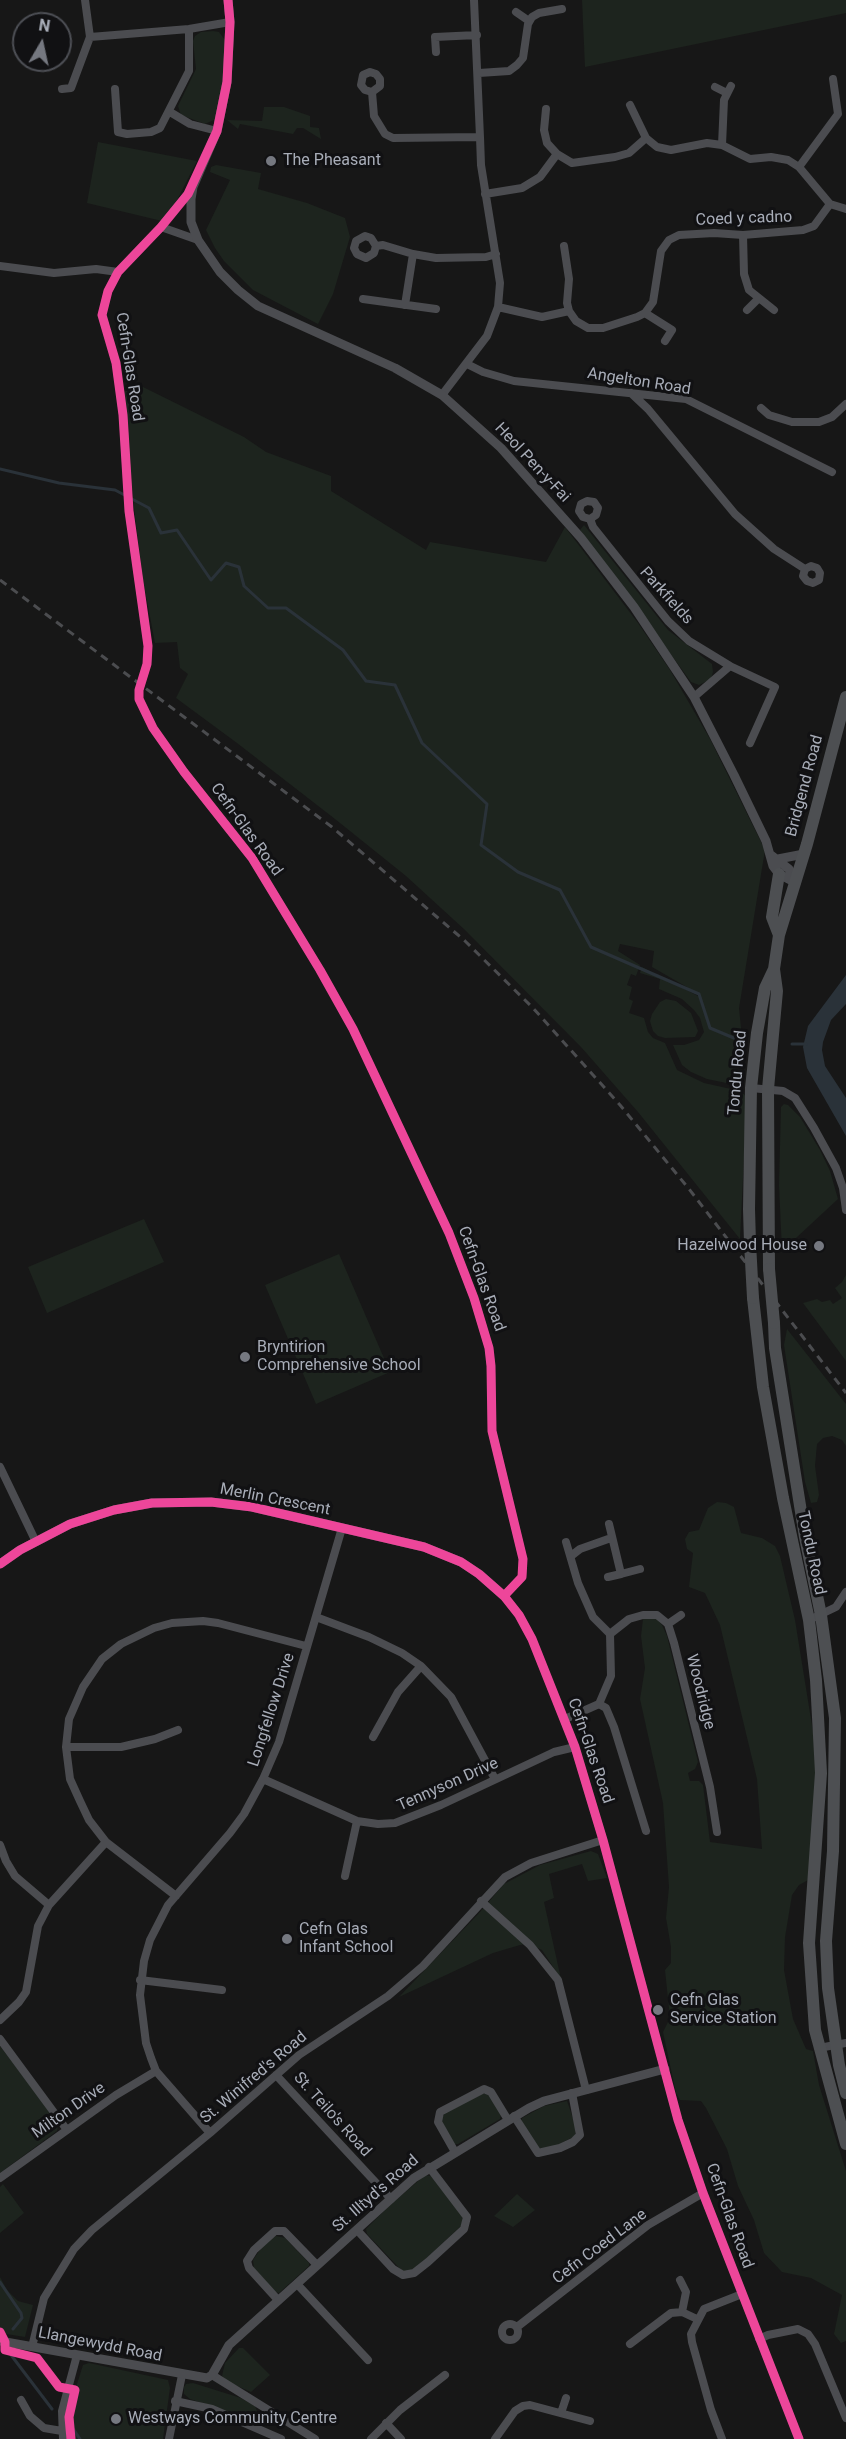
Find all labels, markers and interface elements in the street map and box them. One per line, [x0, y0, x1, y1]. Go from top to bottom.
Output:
north arrow [12, 12, 72, 72]
text: N [38, 15, 52, 36]
place label: The Pheasant [283, 151, 381, 171]
marker: The Pheasant [264, 154, 278, 168]
street label: Coed y cadno [695, 208, 793, 230]
street label: Cefn-Glas Road [111, 311, 147, 423]
street label: Angelton Road [586, 364, 692, 400]
street label: Heol Pen-y-Fai [490, 419, 574, 507]
street label: Parkfields [635, 563, 697, 629]
street label: Bridgend Road [782, 733, 828, 839]
street label: Cefn-Glas Road [206, 780, 286, 880]
street label: Tondu Road [725, 1030, 751, 1116]
street label: Cefn-Glas Road [453, 1224, 509, 1334]
place label: Hazelwood House [677, 1236, 807, 1256]
marker: Hazelwood House [812, 1239, 826, 1253]
place label: Bryntirion Comprehensive School [257, 1338, 421, 1376]
marker: Bryntirion Comprehensive School [238, 1350, 252, 1364]
street label: Merlin Crescent [218, 1480, 332, 1520]
street label: Tondu Road [793, 1509, 829, 1597]
street label: Longfellow Drive [245, 1651, 299, 1769]
street label: Woodridge [681, 1652, 719, 1732]
street label: Cefn-Glas Road [563, 1696, 617, 1806]
street label: Tennyson Drive [394, 1754, 502, 1816]
place label: Cefn Glas Infant School [299, 1920, 393, 1958]
marker: Cefn Glas Infant School [280, 1932, 294, 1946]
place label: Cefn Glas Service Station [670, 1991, 777, 2029]
marker: Cefn Glas Service Station [651, 2003, 665, 2017]
street label: St. Winifred's Road [197, 2028, 311, 2128]
street label: St. Teilo's Road [289, 2069, 375, 2161]
street label: Milton Drive [29, 2079, 109, 2143]
street label: St. Illtyd's Road [329, 2151, 423, 2237]
street label: Cefn-Glas Road [701, 2161, 757, 2271]
street label: Cefn Coed Lane [549, 2205, 651, 2289]
street label: Llangewydd Road [36, 2324, 164, 2366]
place label: Westways Community Centre [128, 2409, 337, 2429]
marker: Westways Community Centre [109, 2412, 123, 2426]

